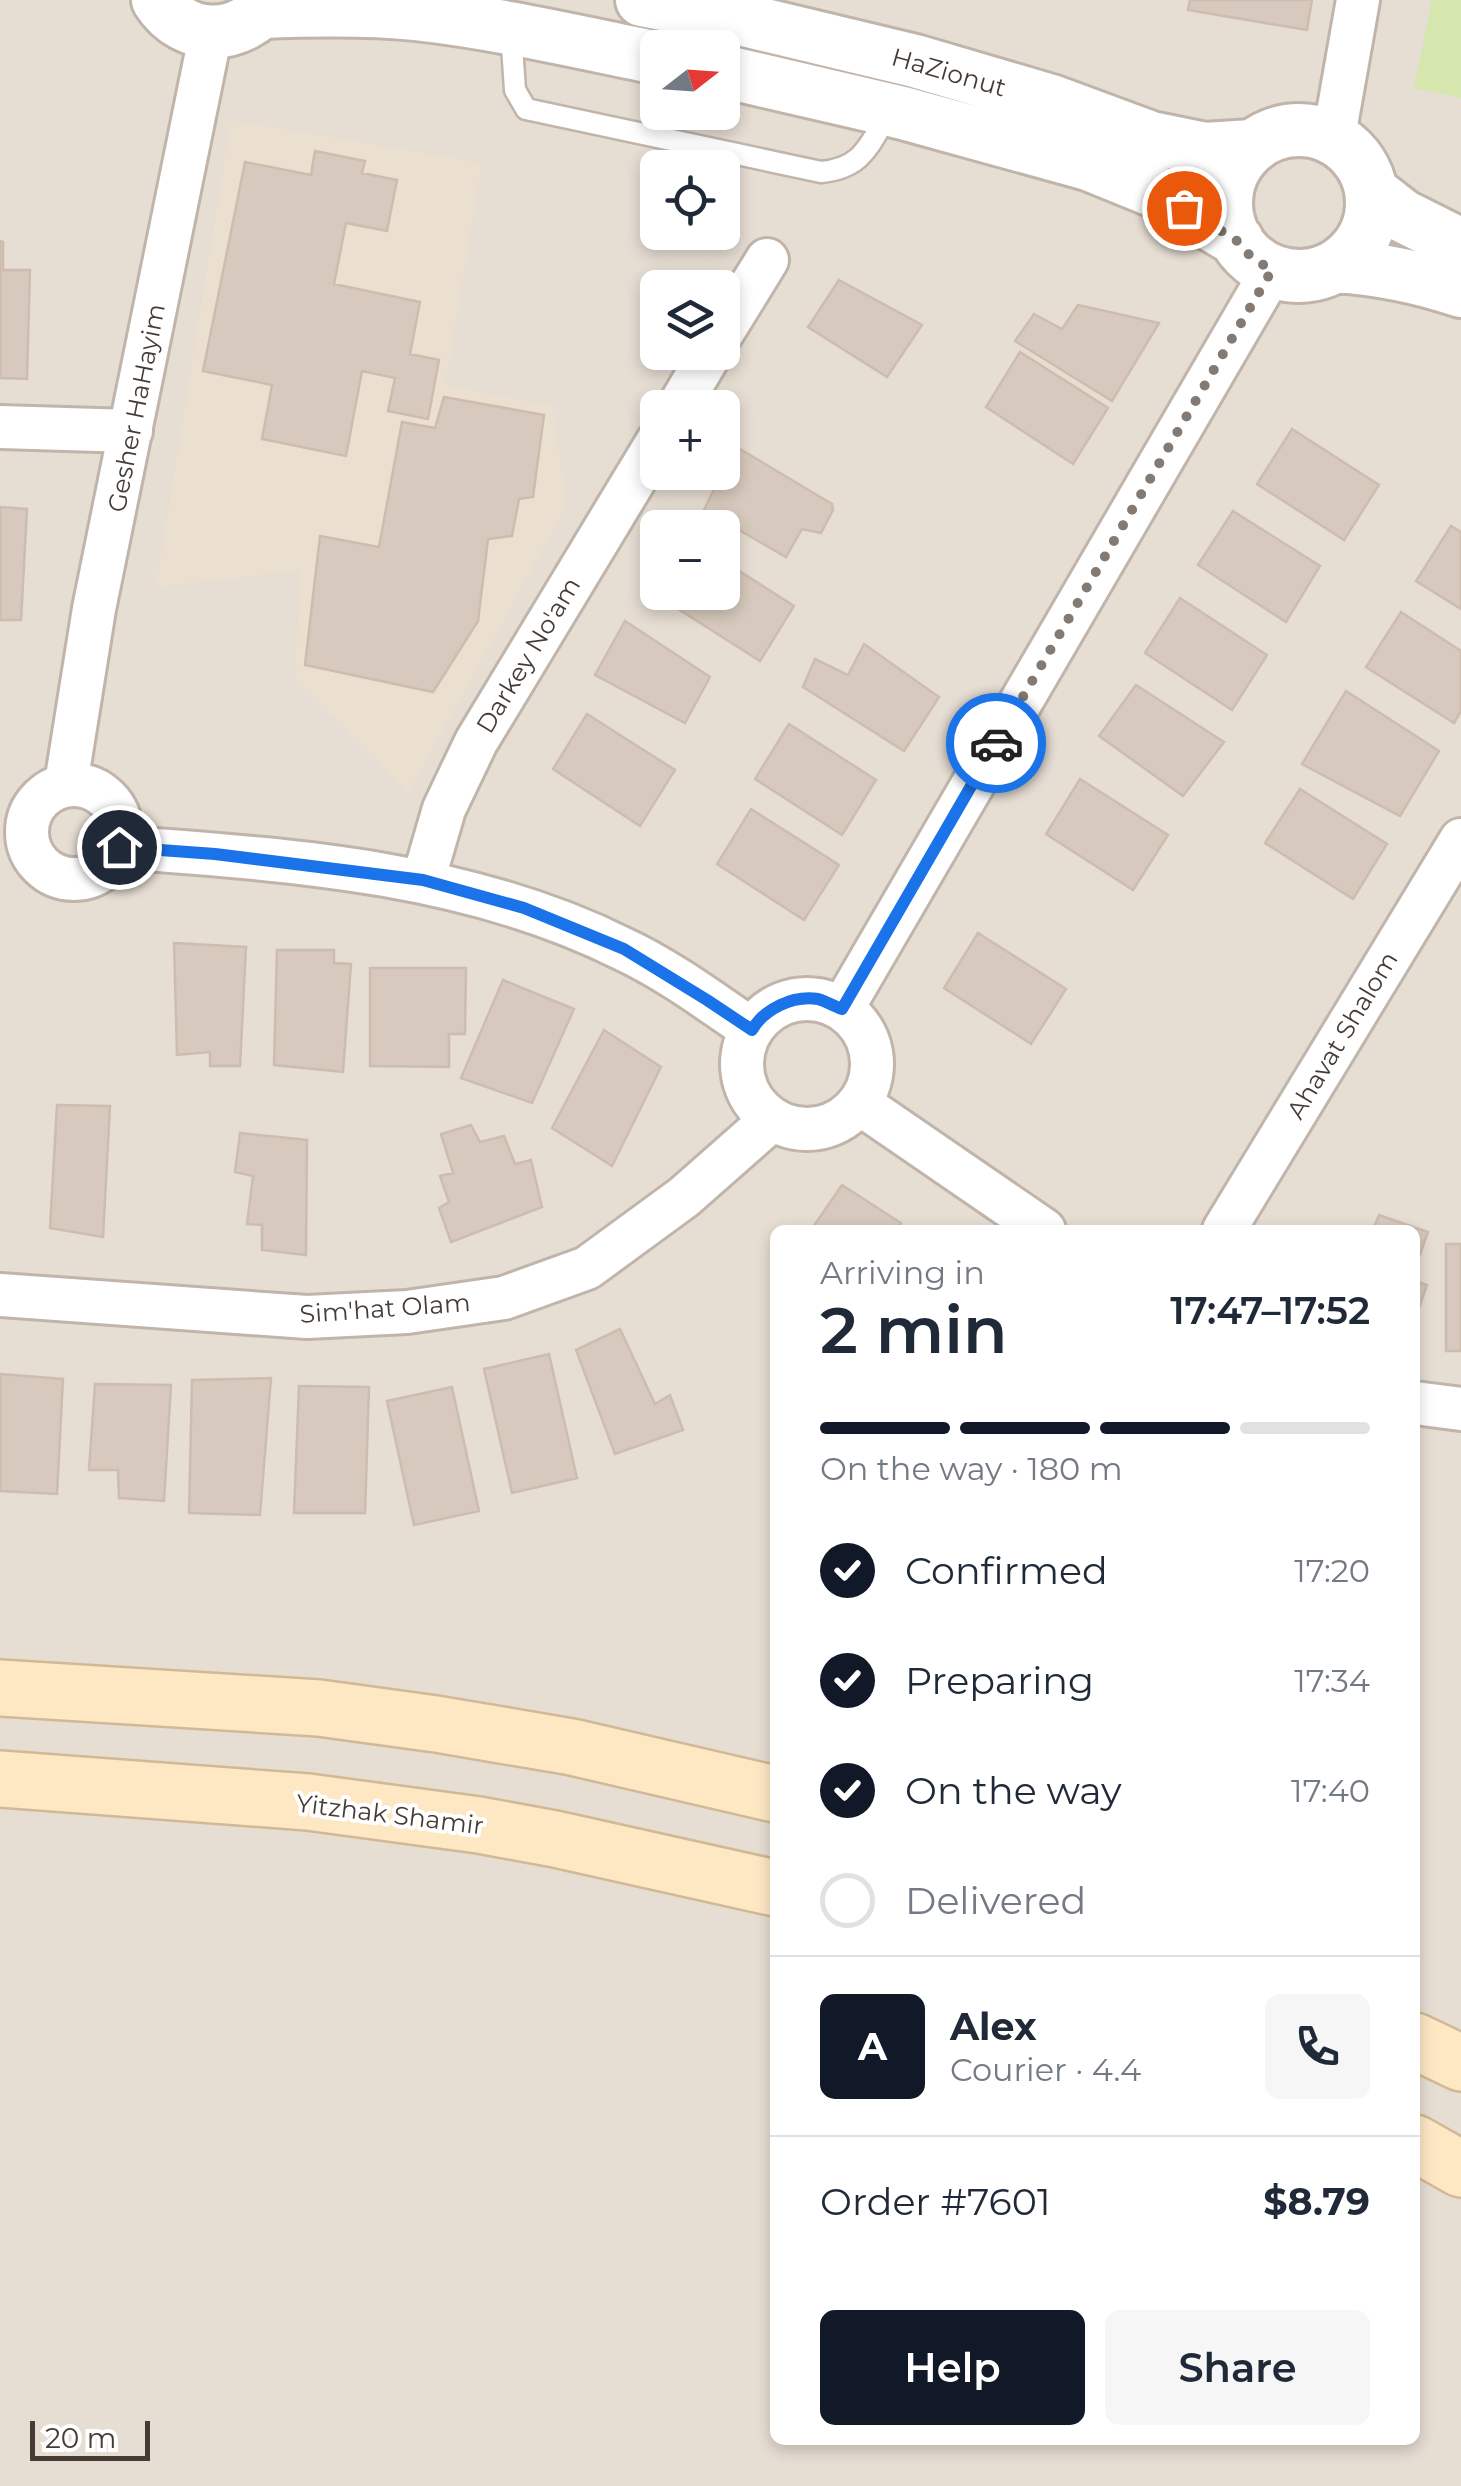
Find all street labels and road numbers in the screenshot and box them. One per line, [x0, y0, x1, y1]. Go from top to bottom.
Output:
street label: HaZionut [888, 41, 1010, 103]
street label: Gesher HaHayim [101, 301, 171, 515]
street label: Darkey No'am [470, 572, 586, 738]
street label: Ahavat Shalom [1280, 946, 1404, 1124]
street label: Sim'hat Olam [299, 1287, 471, 1329]
street label: Yitzhak Shamir [295, 1788, 485, 1840]

